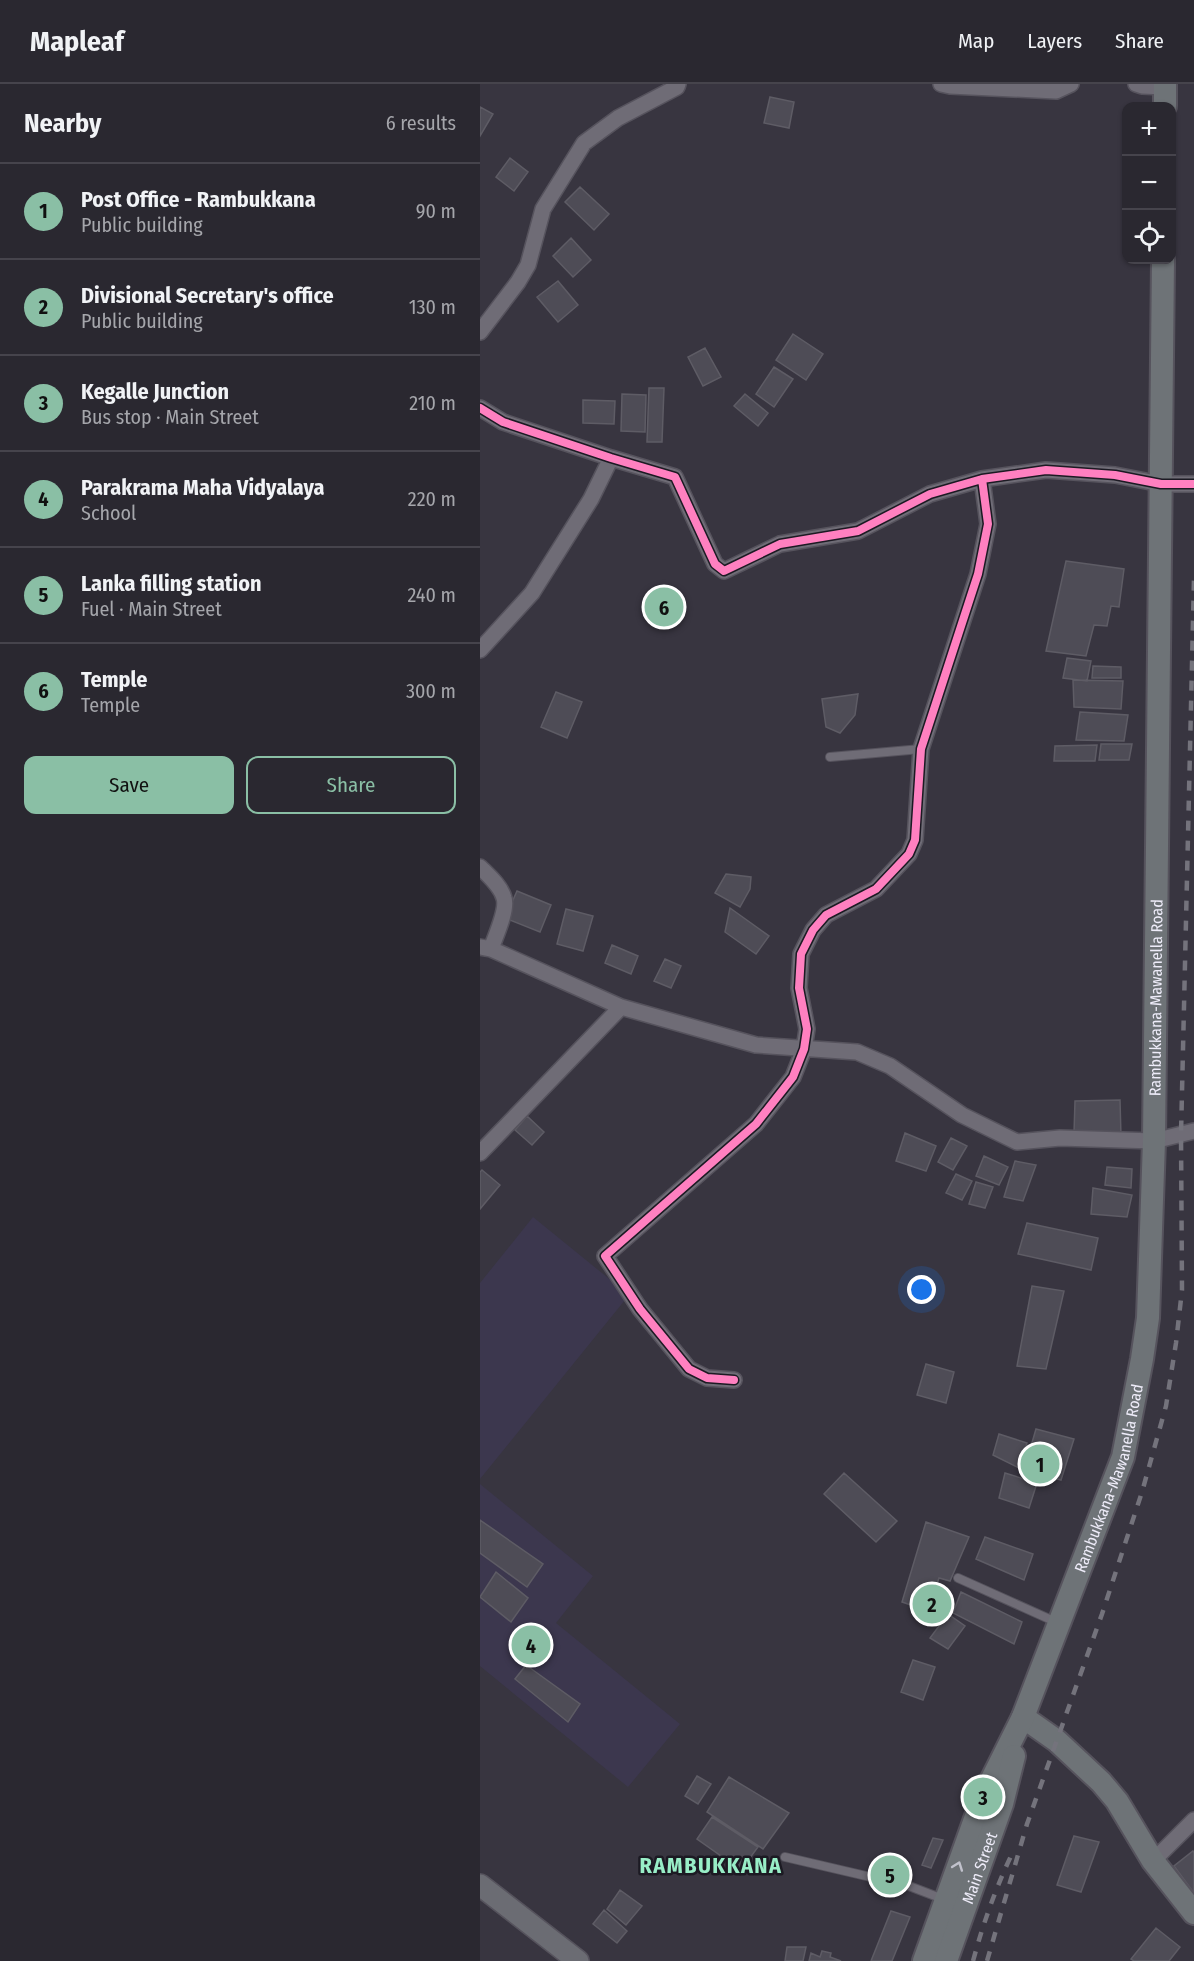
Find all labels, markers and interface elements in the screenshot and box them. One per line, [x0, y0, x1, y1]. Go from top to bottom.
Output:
text: Mapleaf [30, 25, 124, 58]
text: Map [958, 28, 994, 54]
text: Layers [1027, 28, 1082, 54]
text: Share [1115, 28, 1164, 54]
map controls [1122, 102, 1176, 264]
button: + [1122, 102, 1176, 156]
text: Nearby [24, 108, 101, 139]
text: 6 results [386, 111, 456, 135]
button: − [1122, 156, 1176, 210]
text: Post Office - Rambukkana [81, 186, 316, 213]
text: 1 [39, 199, 48, 223]
text: 90 m [416, 199, 456, 223]
button: locate [1122, 210, 1176, 264]
text: Public building [81, 213, 203, 237]
text: Divisional Secretary's office [81, 282, 334, 309]
text: 2 [39, 295, 48, 319]
text: 130 m [409, 295, 456, 319]
text: Public building [81, 309, 203, 333]
text: Kegalle Junction [81, 378, 229, 405]
text: 3 [39, 391, 48, 415]
text: 210 m [409, 391, 456, 415]
text: Bus stop · Main Street [81, 405, 259, 429]
text: Parakrama Maha Vidyalaya [81, 474, 324, 501]
text: 4 [38, 487, 49, 511]
text: 220 m [408, 487, 456, 511]
text: School [81, 501, 136, 525]
text: Lanka filling station [81, 570, 262, 597]
text: 5 [39, 583, 48, 607]
text: 240 m [407, 583, 456, 607]
pin: 6 [644, 584, 684, 630]
text: Fuel · Main Street [81, 597, 222, 621]
text: Temple [81, 666, 148, 693]
text: 6 [38, 679, 49, 703]
text: 300 m [406, 679, 456, 703]
text: Temple [81, 693, 140, 717]
button: Save [24, 756, 234, 814]
button: Share [246, 756, 456, 814]
street label: Rambukkana-Mawanella Road [1145, 899, 1166, 1096]
your location [907, 1275, 936, 1304]
street label: Rambukkana-Mawanella Road [1071, 1382, 1147, 1575]
pin: 1 [1020, 1442, 1060, 1486]
pin: 2 [912, 1582, 952, 1627]
pin: 4 [512, 1622, 550, 1668]
pin: 3 [964, 1774, 1002, 1820]
street label: Main Street [958, 1829, 1002, 1906]
district label: RAMBUKKANA [640, 1852, 783, 1879]
pin: 5 [870, 1852, 910, 1898]
one-way arrow [950, 1861, 963, 1872]

